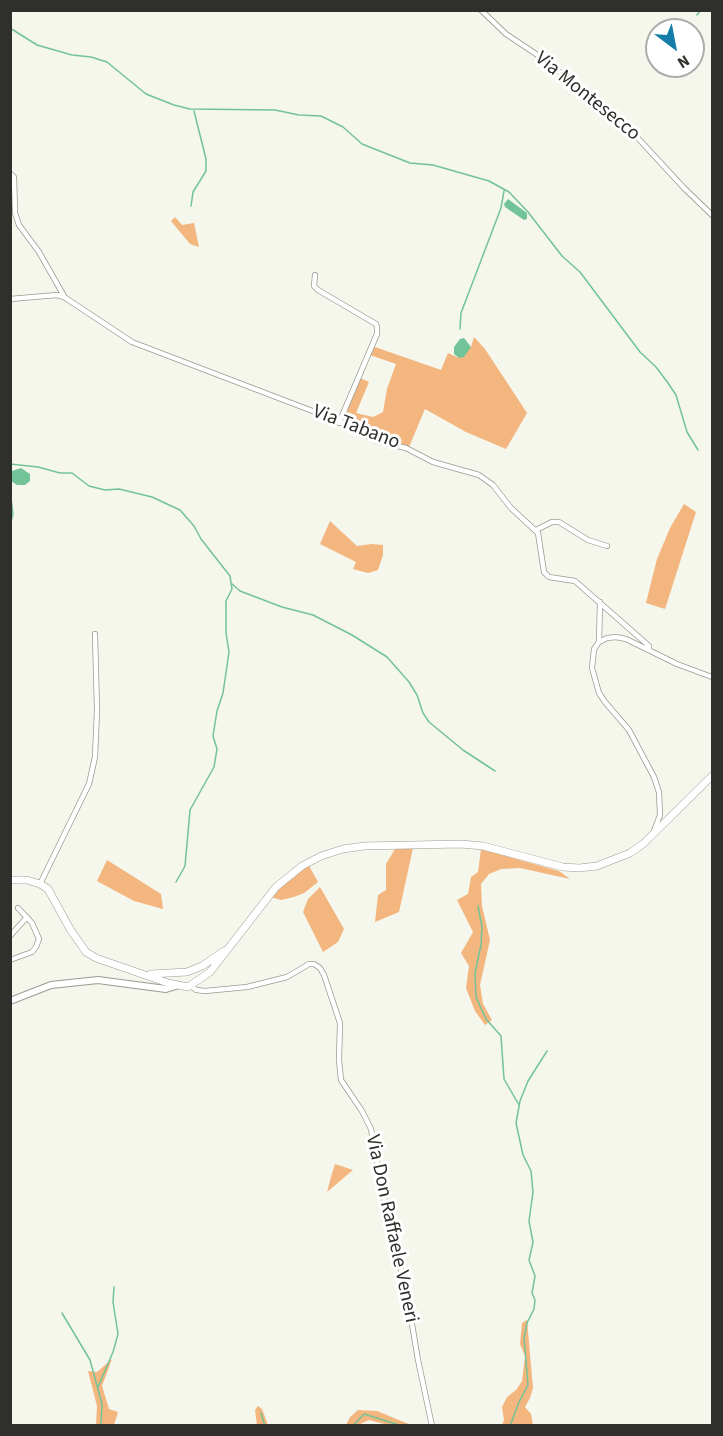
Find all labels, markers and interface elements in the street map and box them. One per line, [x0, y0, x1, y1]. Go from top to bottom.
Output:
north arrow [645, 18, 705, 78]
street label: Via Montesecco [529, 47, 645, 147]
text: N [673, 49, 694, 74]
street label: Via Tabano [309, 400, 403, 456]
street label: Via Don Raffaele Veneri [359, 1133, 423, 1325]

